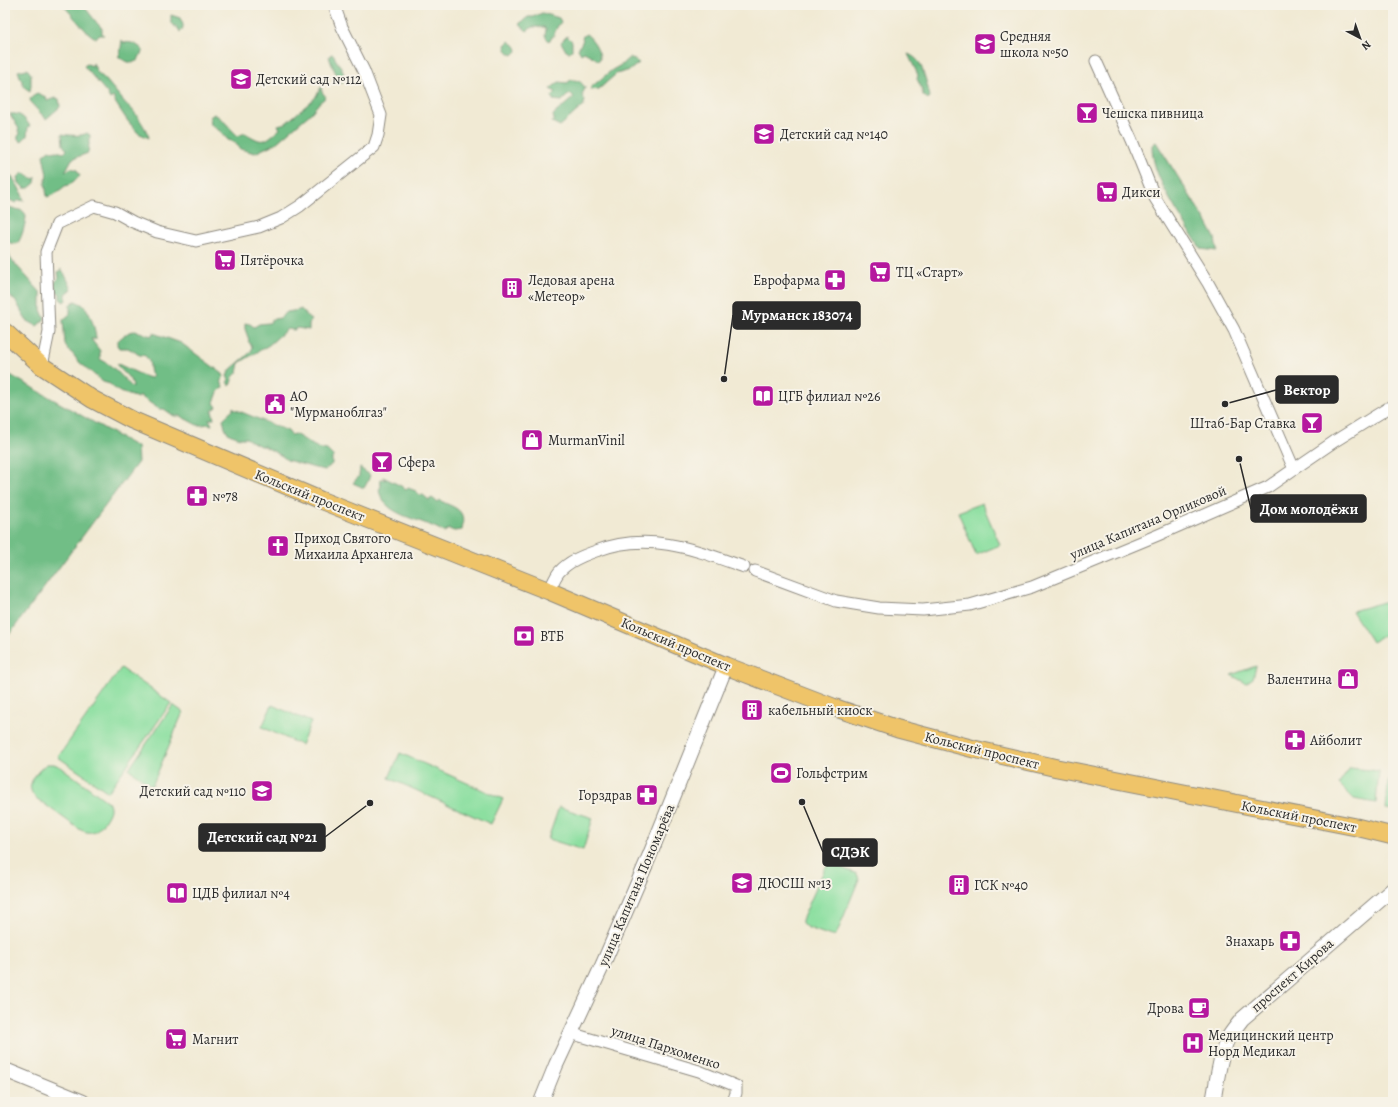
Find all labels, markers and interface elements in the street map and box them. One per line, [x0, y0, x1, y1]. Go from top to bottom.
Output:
north arrow [1340, 18, 1380, 58]
place label: Средняя школа №50 [1000, 27, 1069, 62]
school or university icon: Средняя школа №50 [972, 31, 998, 57]
text: N [1358, 37, 1374, 53]
school or university icon: Детский сад №112 [228, 66, 254, 92]
place label: Детский сад №112 [256, 70, 362, 89]
bar icon: Чешска пивница [1074, 100, 1100, 126]
place label: Чешска пивница [1102, 104, 1204, 123]
school or university icon: Детский сад №140 [751, 121, 777, 147]
place label: Детский сад №140 [780, 125, 888, 144]
supermarket icon: Дикси [1094, 179, 1120, 205]
place label: Дикси [1122, 183, 1160, 202]
supermarket icon: Пятёрочка [212, 247, 238, 273]
place label: Пятёрочка [240, 251, 304, 270]
supermarket icon: ТЦ «Старт» [867, 259, 893, 285]
place label: ТЦ «Старт» [896, 263, 963, 282]
pharmacy icon: Еврофарма [822, 267, 848, 293]
place label: Ледовая арена «Метеор» [528, 271, 615, 306]
place label: Еврофарма [753, 271, 821, 290]
building icon: Ледовая арена «Метеор» [499, 275, 525, 301]
callout: Мурманск 183074 [733, 302, 860, 329]
text: Мурманск 183074 [742, 305, 852, 325]
callout: Вектор [1276, 376, 1338, 403]
text: Вектор [1284, 380, 1330, 400]
library icon: ЦГБ филиал №26 [750, 383, 776, 409]
place label: AO "Мурманоблгаз" [289, 387, 387, 422]
place label: ЦГБ филиал №26 [778, 387, 880, 406]
public building icon: AO "Мурманоблгаз" [262, 391, 288, 417]
bar icon: Штаб-Бар Ставка [1299, 410, 1325, 436]
place label: Штаб-Бар Ставка [1190, 414, 1297, 433]
shop icon: MurmanVinil [519, 427, 545, 453]
place label: MurmanVinil [548, 431, 625, 450]
bar icon: Сфера [369, 449, 395, 475]
place label: Сфера [398, 453, 436, 472]
street label: Кольский проспект [252, 465, 368, 526]
street label: улица Капитана Орликовой [1066, 481, 1229, 564]
pharmacy icon: №78 [184, 483, 210, 509]
place label: №78 [212, 487, 238, 506]
callout: Дом молодёжи [1251, 495, 1366, 522]
text: Дом молодёжи [1260, 499, 1358, 519]
place label: Приход Святого Михаила Архангела [294, 529, 414, 564]
church icon: Приход Святого Михаила Архангела [265, 533, 291, 559]
street label: Кольский проспект [618, 613, 734, 676]
bank icon: ВТБ [511, 623, 537, 649]
place label: ВТБ [540, 627, 564, 646]
shop icon: Валентина [1335, 666, 1361, 692]
place label: Валентина [1267, 670, 1333, 689]
building icon: кабельный киоск [739, 697, 765, 723]
place label: кабельный киоск [768, 701, 873, 720]
street label: Кольский проспект [923, 727, 1041, 774]
pharmacy icon: Айболит [1282, 727, 1308, 753]
place label: Айболит [1309, 731, 1362, 750]
sports icon: Гольфстрим [768, 760, 794, 786]
place label: Гольфстрим [796, 764, 868, 783]
school or university icon: Детский сад №110 [249, 778, 275, 804]
place label: Детский сад №110 [140, 782, 246, 801]
pharmacy icon: Горздрав [634, 782, 660, 808]
place label: Горздрав [578, 786, 632, 805]
street label: Кольский проспект [1239, 796, 1358, 837]
street label: улица Капитана Пономарёва [593, 801, 680, 970]
callout: Детский сад №21 [199, 824, 325, 851]
text: Детский сад №21 [207, 827, 318, 847]
callout: СДЭК [823, 839, 877, 866]
text: СДЭК [831, 842, 869, 862]
school or university icon: ДЮСШ №13 [729, 870, 755, 896]
building icon: ГСК №40 [946, 872, 972, 898]
place label: ДЮСШ №13 [758, 874, 832, 893]
place label: ГСК №40 [974, 876, 1028, 895]
library icon: ЦДБ филиал №4 [164, 880, 190, 906]
place label: ЦДБ филиал №4 [192, 884, 290, 903]
pharmacy icon: Знахарь [1277, 928, 1303, 954]
place label: Знахарь [1226, 932, 1274, 951]
street label: проспект Кирова [1247, 934, 1338, 1017]
cafe icon: Дрова [1186, 995, 1212, 1021]
place label: Дрова [1148, 999, 1185, 1018]
street label: улица Пархоменко [608, 1021, 723, 1074]
supermarket icon: Магнит [163, 1026, 189, 1052]
place label: Медицинский центр Норд Медикал [1208, 1026, 1334, 1061]
place label: Магнит [192, 1030, 239, 1049]
hospital icon: Медицинский центр Норд Медикал [1180, 1030, 1206, 1056]

